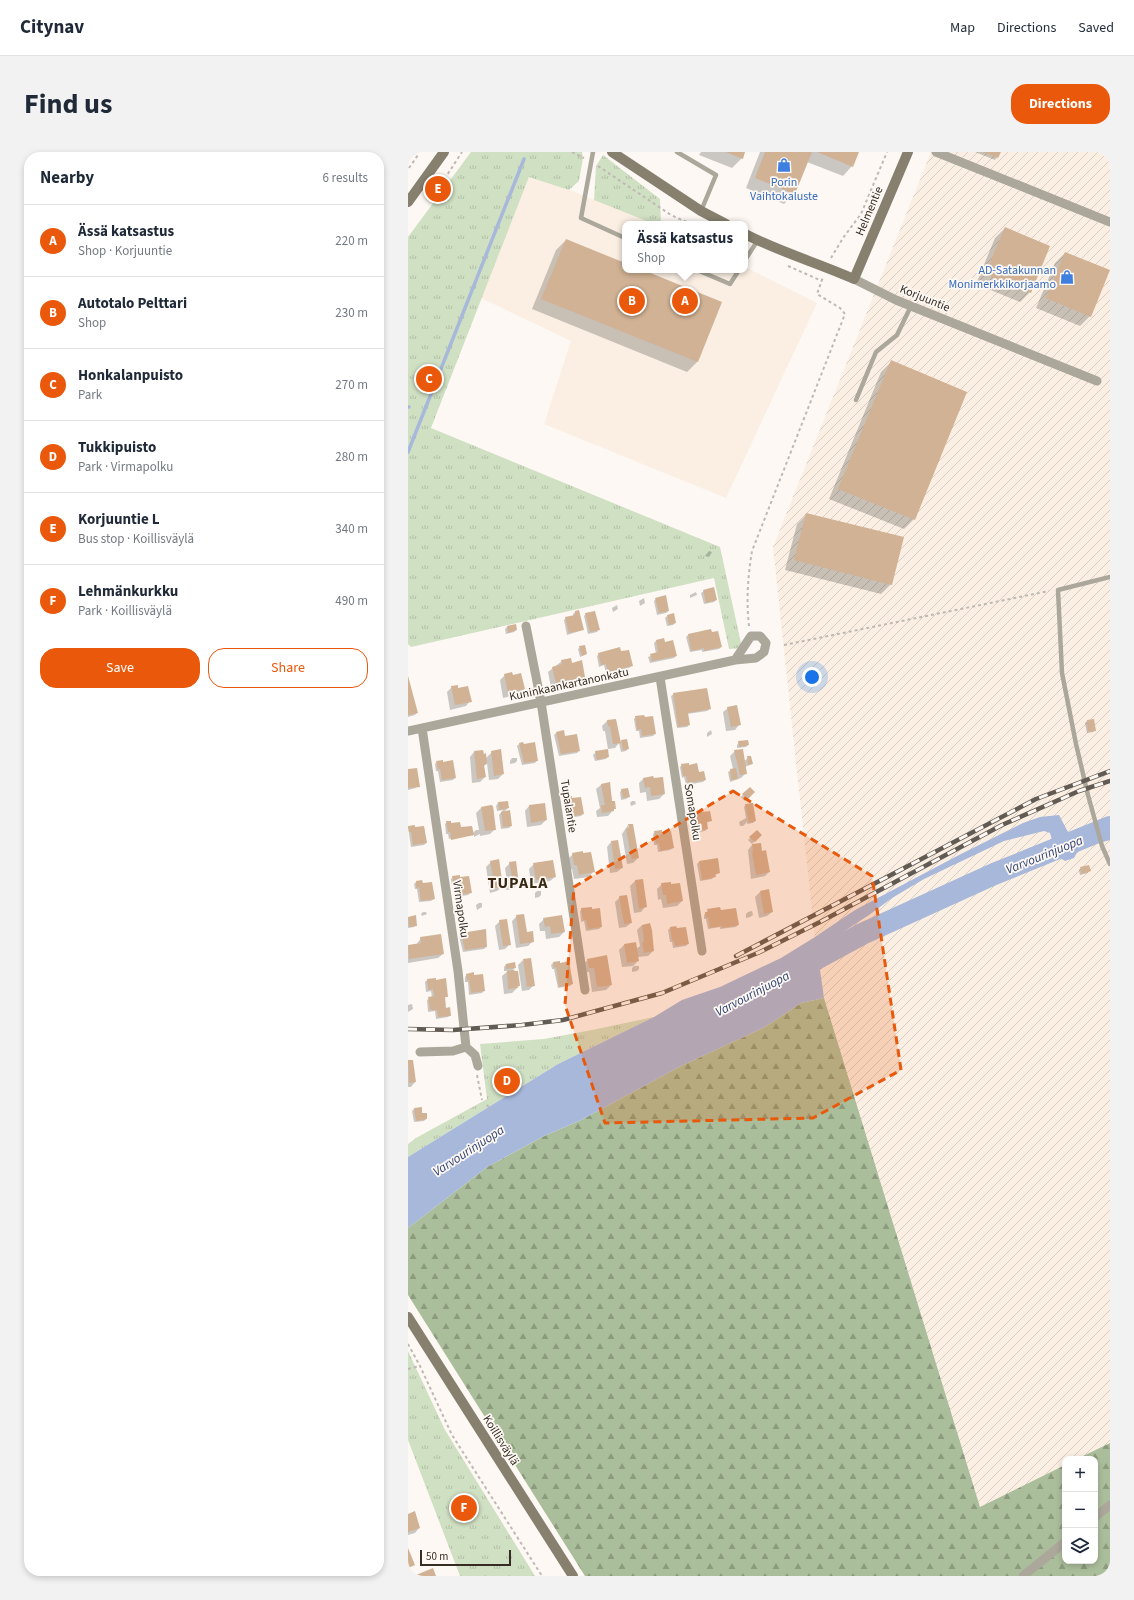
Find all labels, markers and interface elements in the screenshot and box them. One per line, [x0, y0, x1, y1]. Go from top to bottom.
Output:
text: Citynav [20, 14, 84, 41]
text: Map [950, 18, 975, 38]
text: Directions [997, 18, 1056, 38]
text: Saved [1078, 18, 1114, 38]
text: Find us [24, 84, 112, 124]
button: Directions [1011, 84, 1110, 124]
shop icon: Porin Vaihtokaluste [776, 157, 792, 173]
text: Nearby [40, 166, 94, 190]
text: 6 results [323, 169, 368, 187]
pin: E [425, 174, 451, 204]
place label: Porin Vaihtokaluste [750, 174, 818, 205]
street label: Helmentie [851, 184, 888, 239]
text: Ässä katsastus [78, 221, 174, 242]
popup [622, 221, 748, 273]
text: Ässä katsastus [637, 228, 733, 249]
text: A [49, 232, 57, 250]
text: 220 m [335, 232, 368, 250]
text: Shop · Korjuuntie [78, 242, 172, 260]
text: Shop [637, 249, 665, 267]
place label: AD-Satakunnan Monimerkkikorjaamo [948, 262, 1056, 293]
shop icon: AD-Satakunnan Monimerkkikorjaamo [1059, 269, 1075, 285]
street label: Korjuuntie [897, 281, 953, 316]
pin: B [619, 286, 645, 316]
pin: A [672, 286, 698, 316]
text: Autotalo Pelttari [78, 293, 187, 314]
text: B [49, 304, 57, 322]
text: 230 m [335, 304, 368, 322]
text: Shop [78, 314, 106, 332]
pin: C [416, 364, 442, 394]
text: Honkalanpuisto [78, 365, 183, 386]
text: C [49, 376, 57, 394]
text: 270 m [335, 376, 368, 394]
text: Park [78, 386, 102, 404]
text: Tukkipuisto [78, 437, 156, 458]
text: D [49, 448, 57, 466]
text: 280 m [335, 448, 368, 466]
text: Park · Virmapolku [78, 458, 173, 476]
text: Korjuuntie L [78, 509, 159, 530]
text: E [49, 520, 57, 538]
text: 340 m [335, 520, 368, 538]
text: Bus stop · Koillisväylä [78, 530, 194, 548]
text: Lehmänkurkku [78, 581, 178, 602]
text: F [50, 592, 56, 610]
text: 490 m [335, 592, 368, 610]
text: Park · Koillisväylä [78, 602, 172, 620]
button: Save [40, 648, 200, 688]
button: Share [208, 648, 368, 688]
street label: Kuninkaankartanonkatu [508, 664, 630, 705]
your location [802, 667, 822, 687]
street label: Tupalantie [556, 778, 581, 834]
street label: Somapolku [680, 782, 705, 842]
water label: Varvourinjuopa [1003, 831, 1086, 879]
district label: TUPALA [488, 872, 548, 894]
street label: Virmapolku [448, 879, 473, 939]
water label: Varvourinjuopa [712, 967, 793, 1021]
pin: D [494, 1066, 520, 1096]
water label: Varvourinjuopa [429, 1121, 508, 1181]
street label: Koillisväylä [478, 1412, 523, 1469]
map controls [1062, 1456, 1098, 1564]
button: + [1062, 1456, 1098, 1492]
button: − [1062, 1492, 1098, 1528]
pin: F [451, 1493, 477, 1523]
button: layers [1062, 1528, 1098, 1564]
scale bar [420, 1548, 511, 1567]
text: 50 m [426, 1549, 448, 1564]

